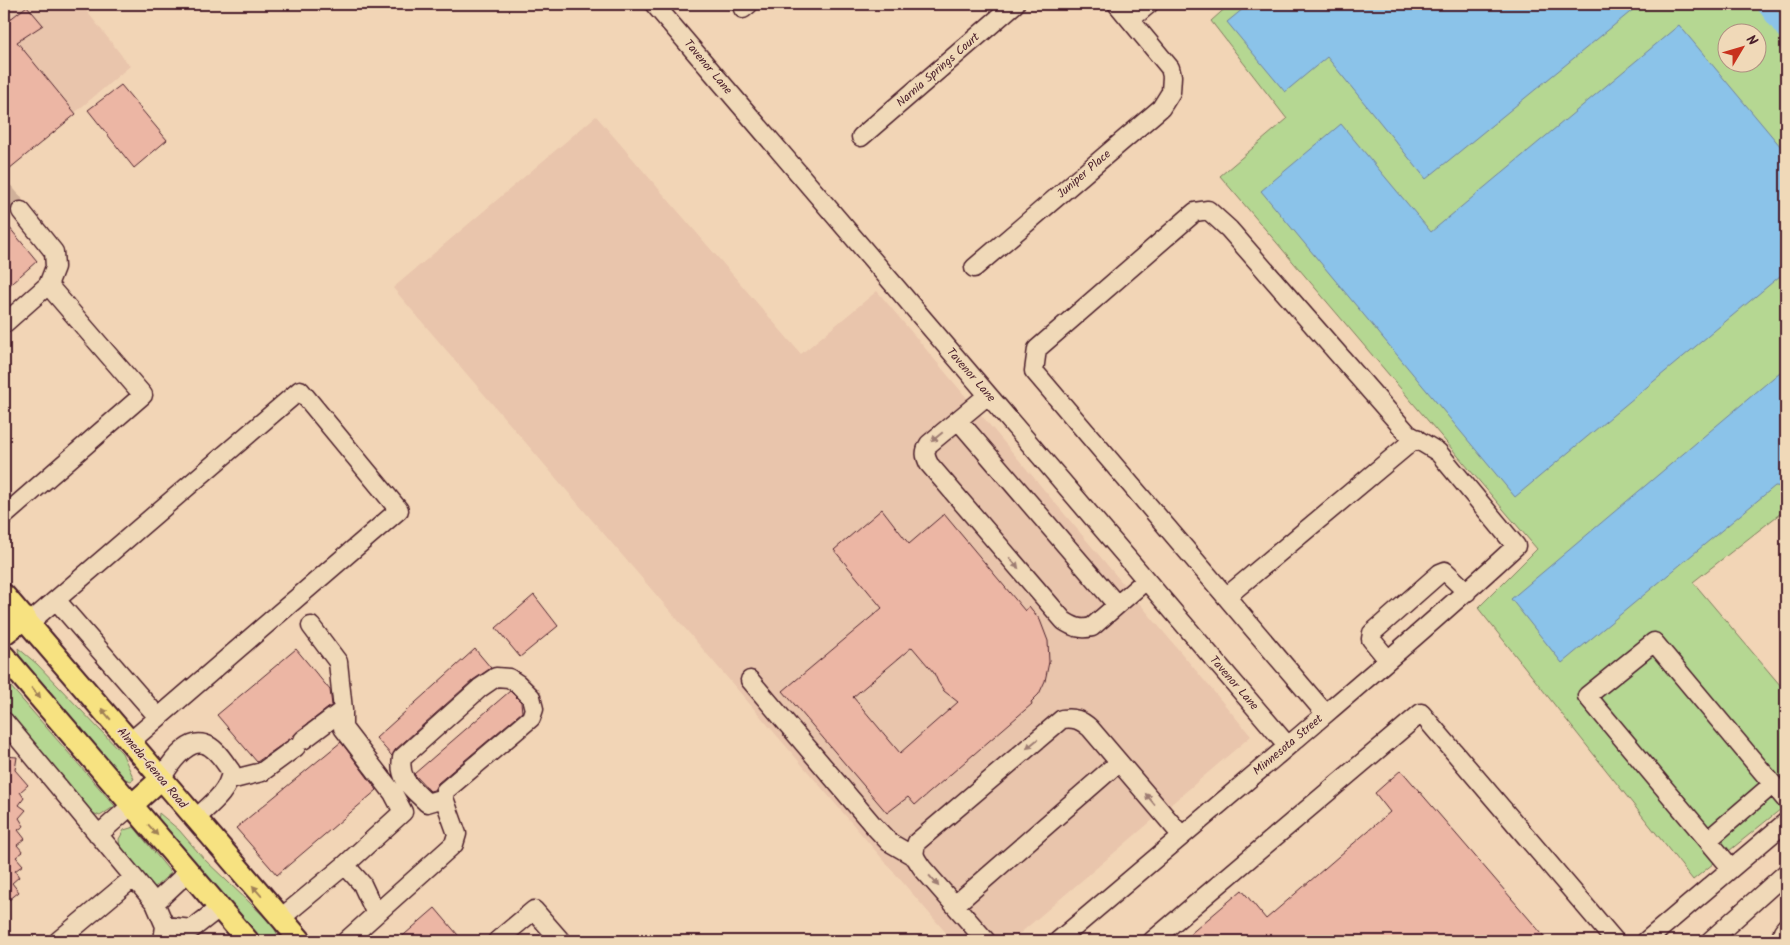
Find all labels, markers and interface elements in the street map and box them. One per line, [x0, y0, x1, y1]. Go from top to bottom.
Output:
north arrow [1718, 22, 1768, 72]
street label: Narnia Springs Court [892, 28, 984, 112]
text: N [1740, 30, 1763, 51]
street label: Tavenor Lane [679, 35, 737, 99]
street label: Juniper Place [1053, 145, 1116, 203]
street label: Tavenor Lane [942, 343, 1001, 407]
one-way arrow [931, 432, 944, 443]
one-way arrow [1008, 556, 1019, 569]
street label: Tavenor Lane [1205, 651, 1264, 715]
one-way arrow [30, 687, 41, 700]
one-way arrow [100, 709, 112, 721]
street label: Minnesota Street [1249, 710, 1328, 780]
street label: Almeda-Genoa Road [112, 723, 193, 814]
one-way arrow [1027, 738, 1039, 750]
one-way arrow [1144, 793, 1156, 805]
one-way arrow [147, 823, 159, 835]
one-way arrow [928, 874, 939, 887]
one-way arrow [251, 886, 263, 898]

